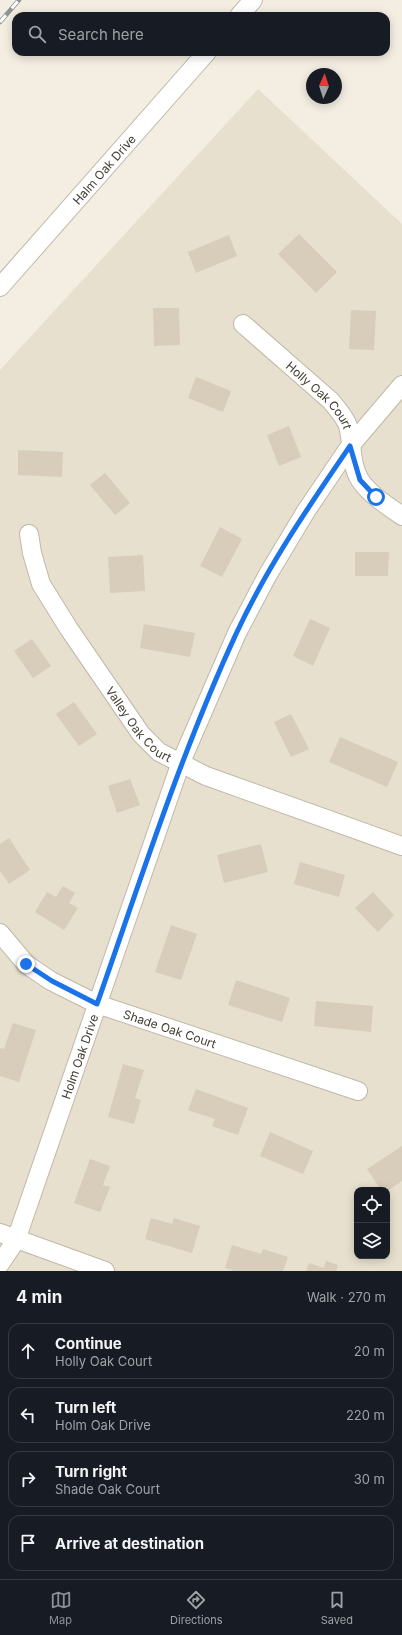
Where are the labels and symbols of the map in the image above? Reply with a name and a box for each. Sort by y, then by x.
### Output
north arrow [306,68,342,104]
street label: Halm Oak Drive [69,131,139,207]
street label: Holly Oak Court [283,358,356,430]
route start [367,488,385,506]
street label: Valley Oak Court [103,683,174,765]
route end [17,955,35,973]
street label: Shade Oak Court [122,1006,218,1051]
street label: Holm Oak Drive [58,1012,101,1101]

